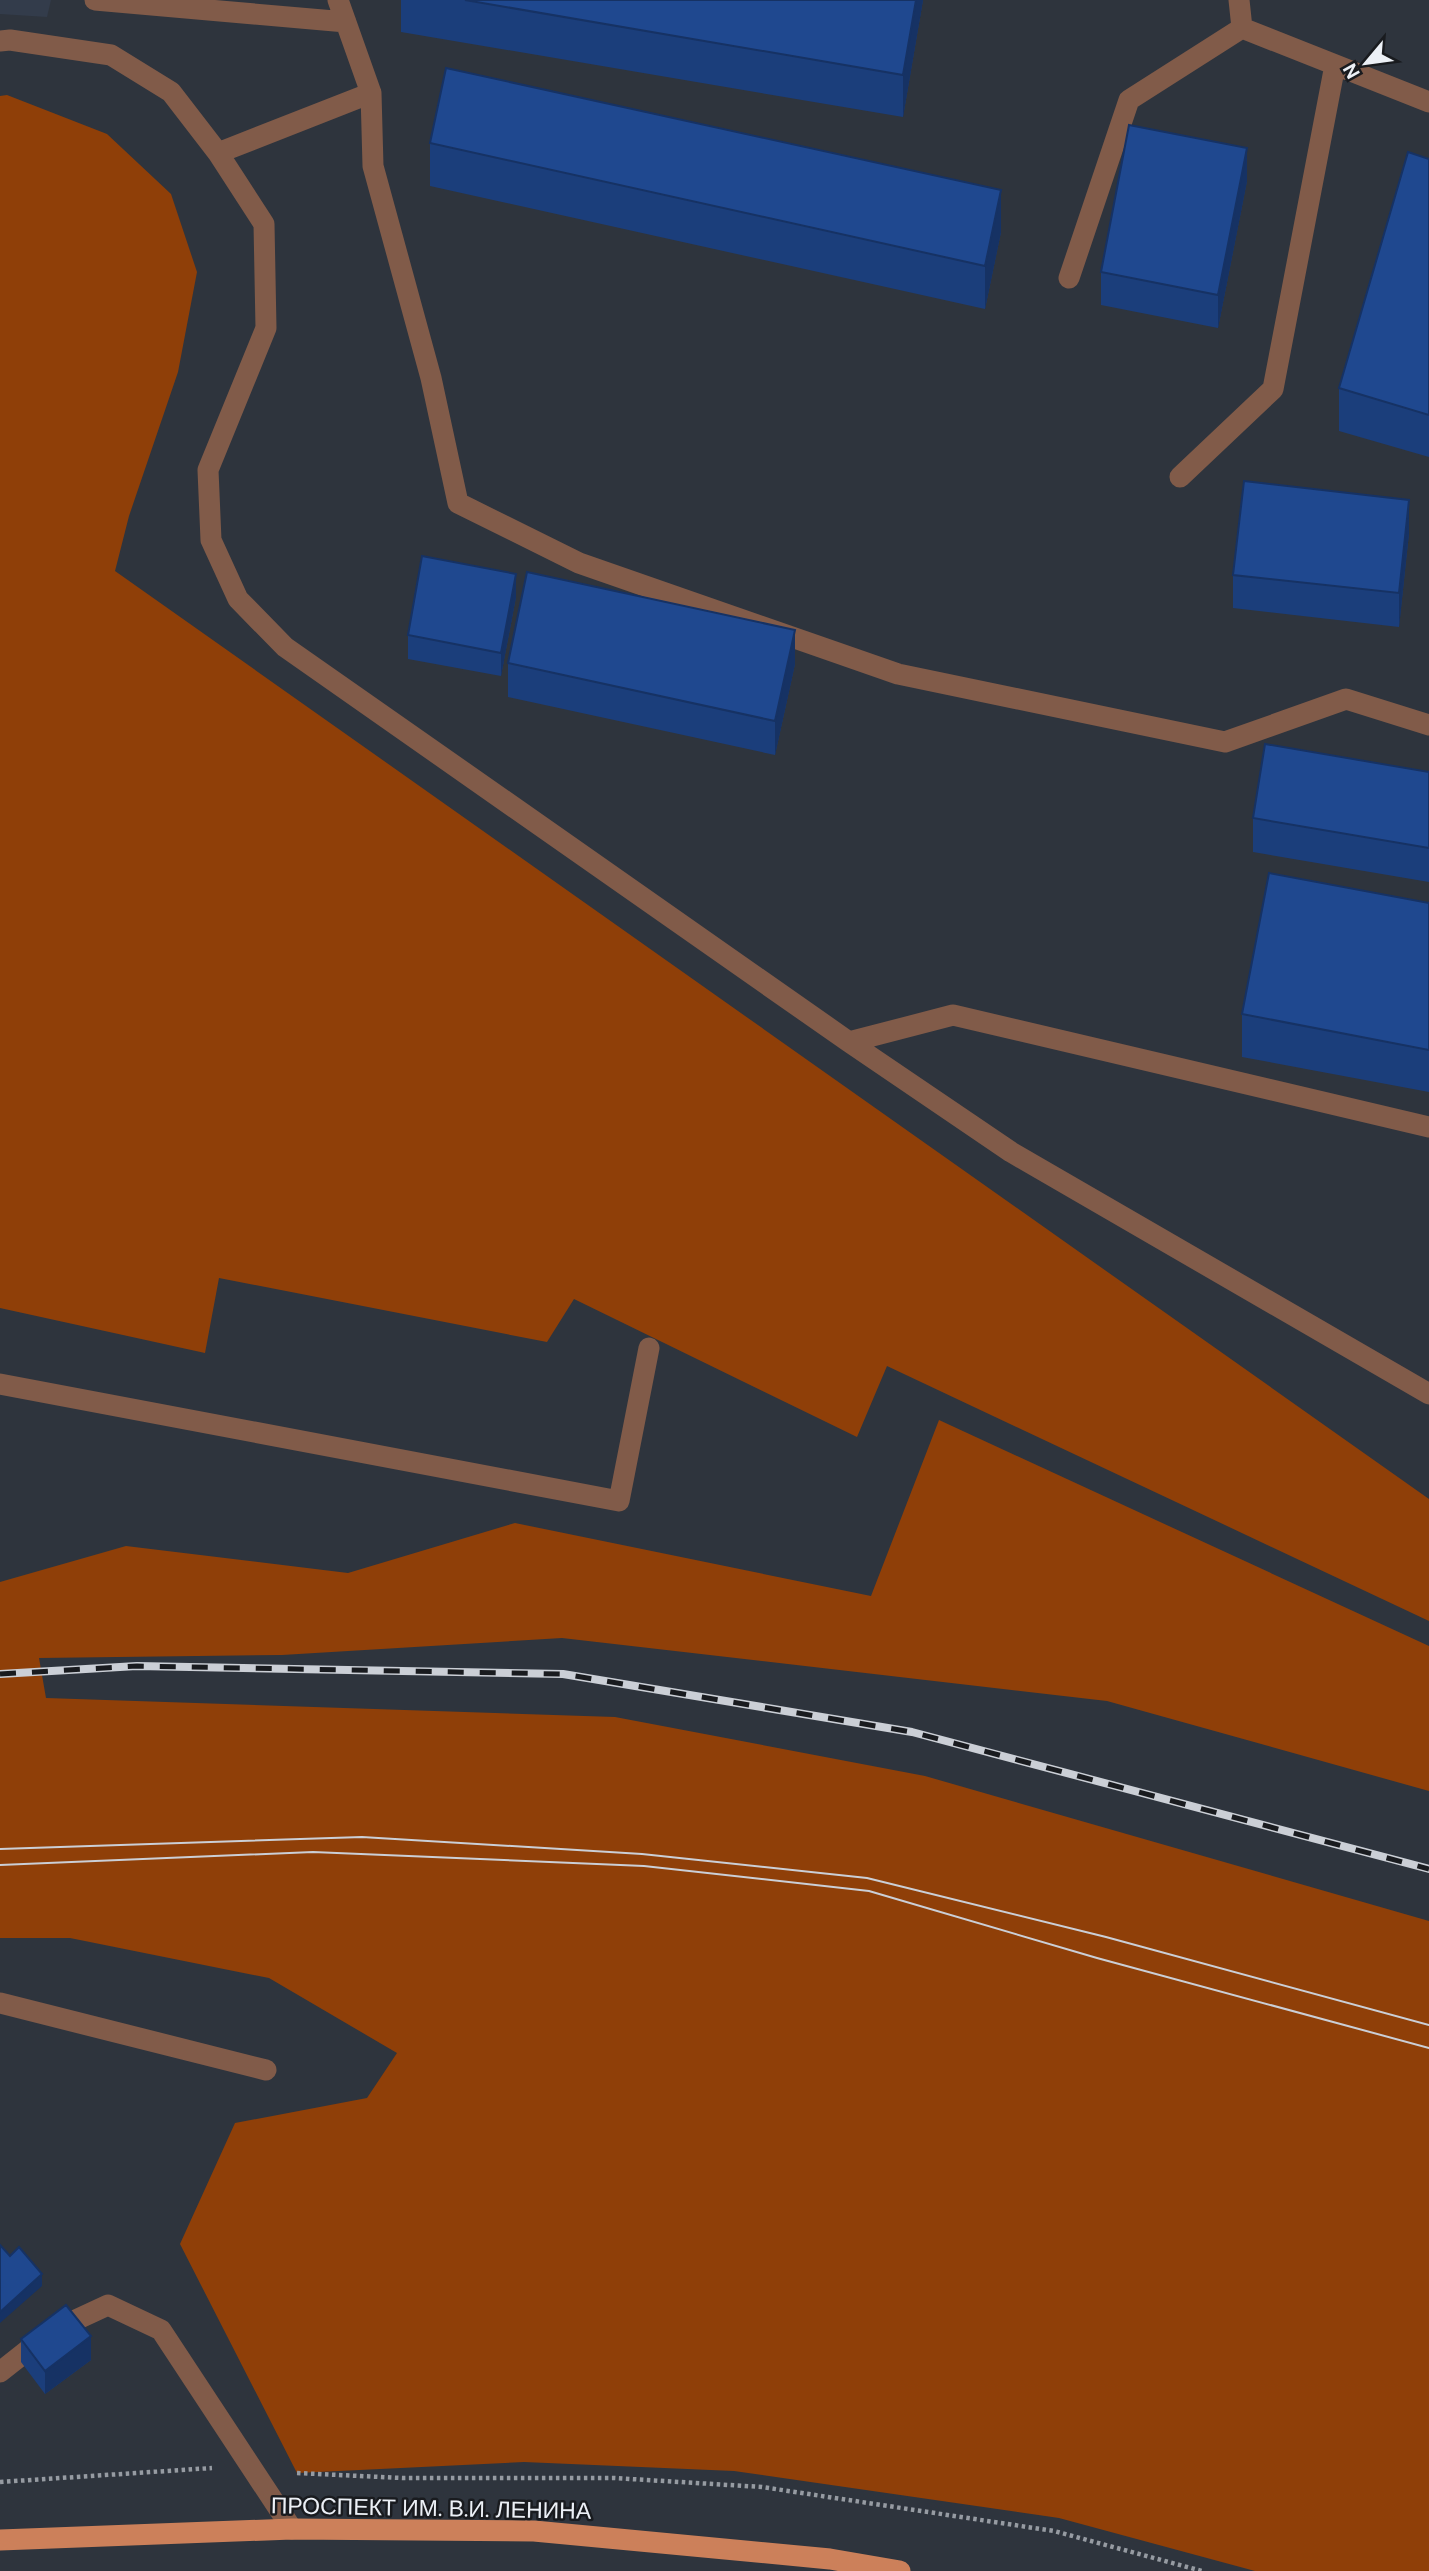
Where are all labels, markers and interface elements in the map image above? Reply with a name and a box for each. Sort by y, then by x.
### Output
north arrow [1331,28,1401,98]
text: N [1337,59,1366,83]
street label: ПРОСПЕКТ ИМ. В.И. ЛЕНИНА [271,2490,592,2526]

